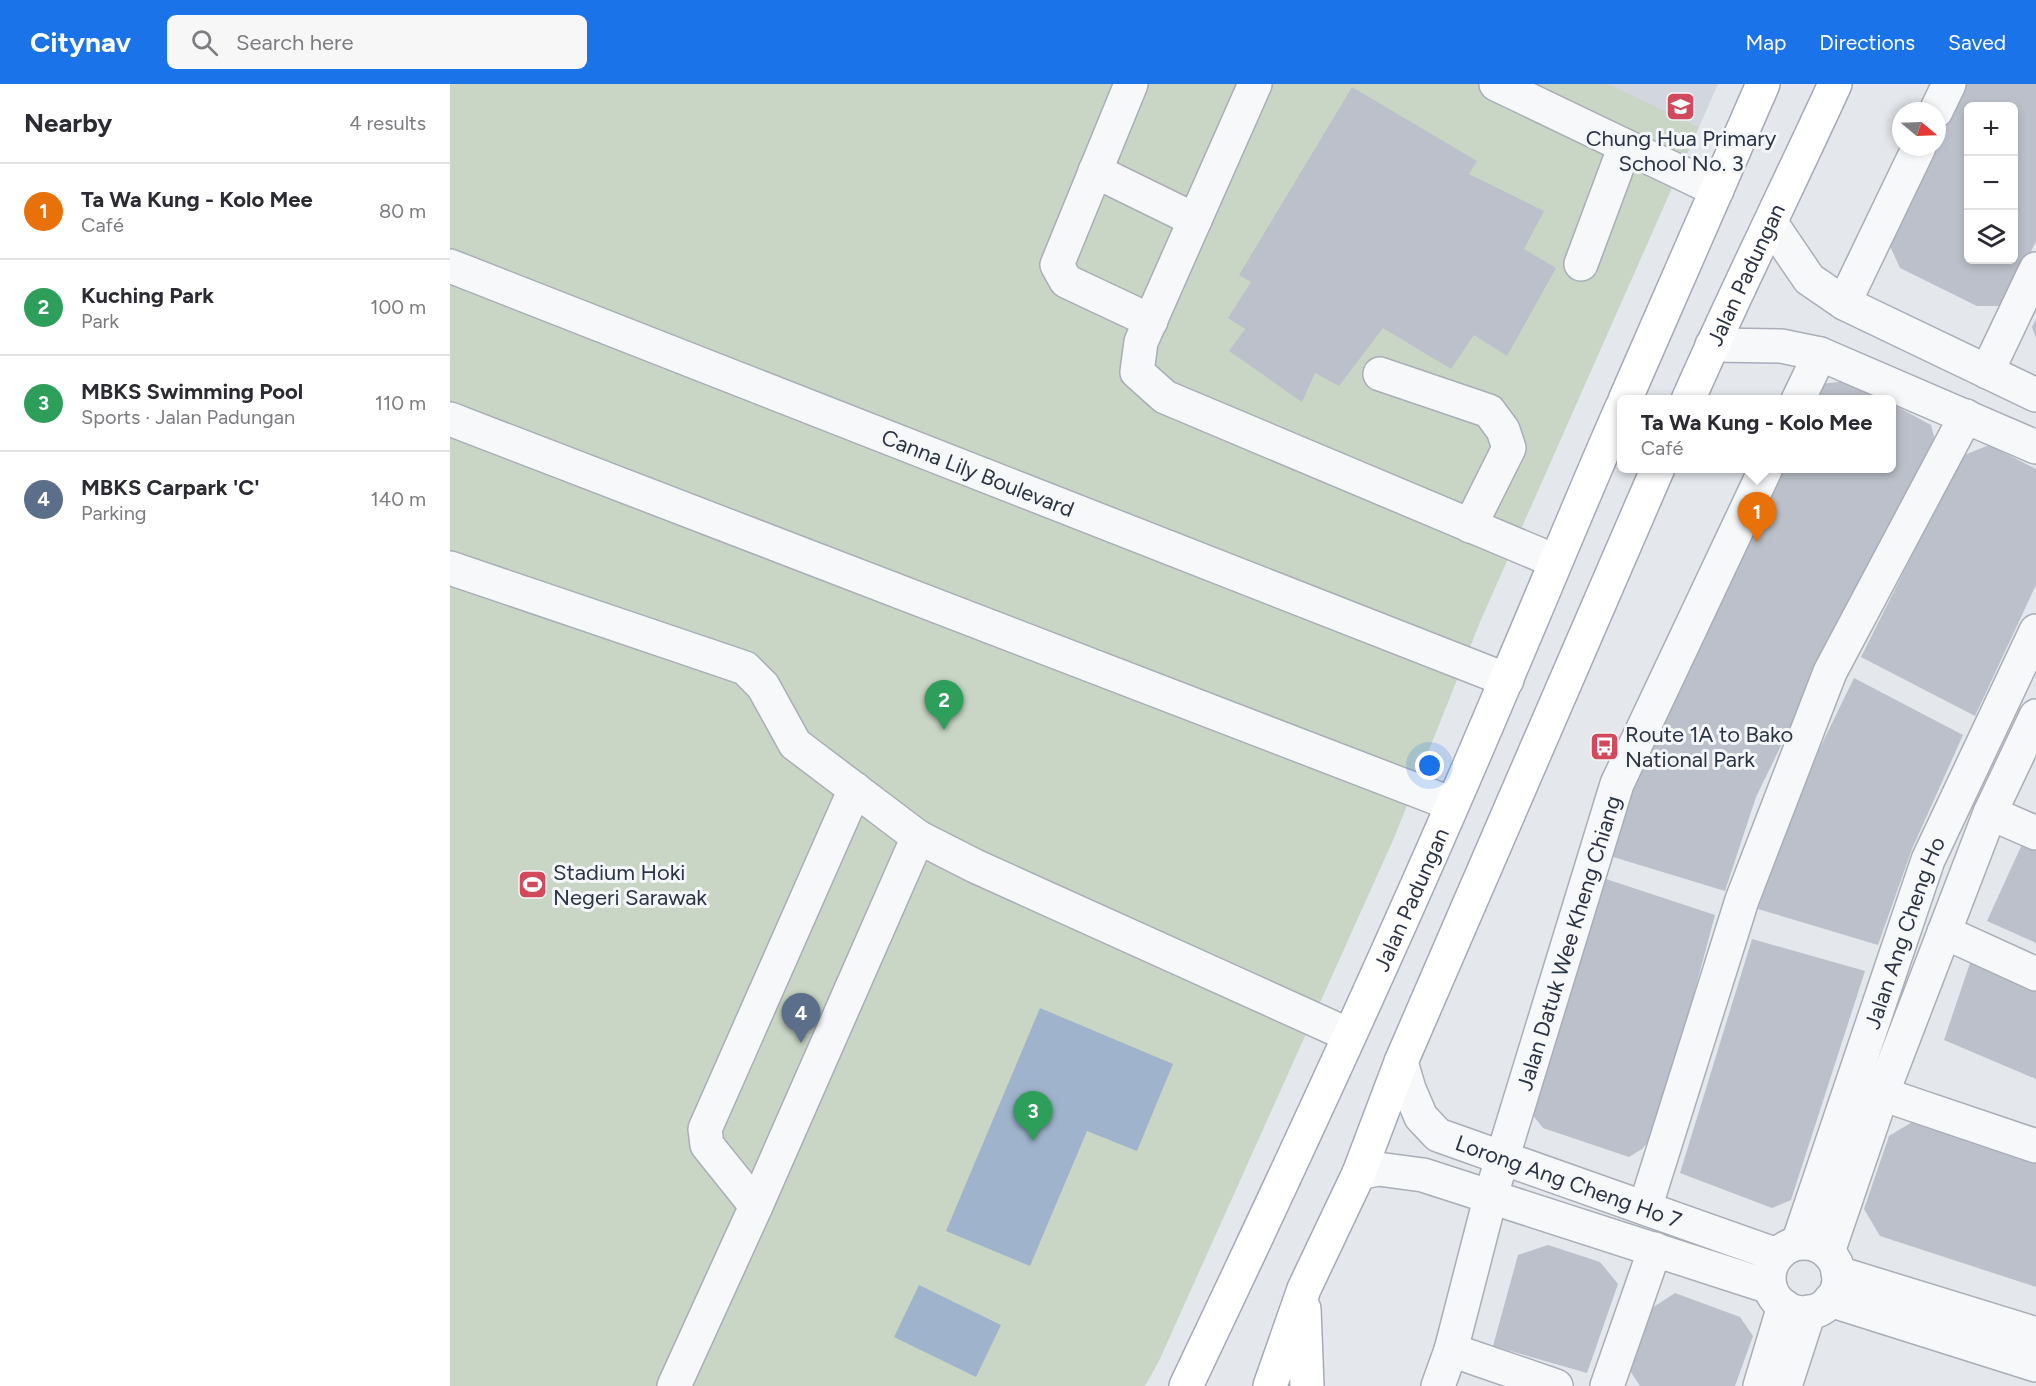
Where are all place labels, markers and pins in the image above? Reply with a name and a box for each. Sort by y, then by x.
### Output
school or university icon: Chung Hua Primary School No. 3 [1665,90,1697,122]
place label: Chung Hua Primary School No. 3 [1586,125,1777,177]
pin: 1 [1738,492,1776,542]
pin: 2 [924,680,964,730]
place label: Route 1A to Bako National Park [1625,721,1793,773]
bus stop icon: Route 1A to Bako National Park [1588,731,1620,763]
place label: Stadium Hoki Negeri Sarawak [553,859,707,911]
sports icon: Stadium Hoki Negeri Sarawak [516,869,548,901]
pin: 4 [782,994,820,1043]
pin: 3 [1014,1092,1052,1141]

